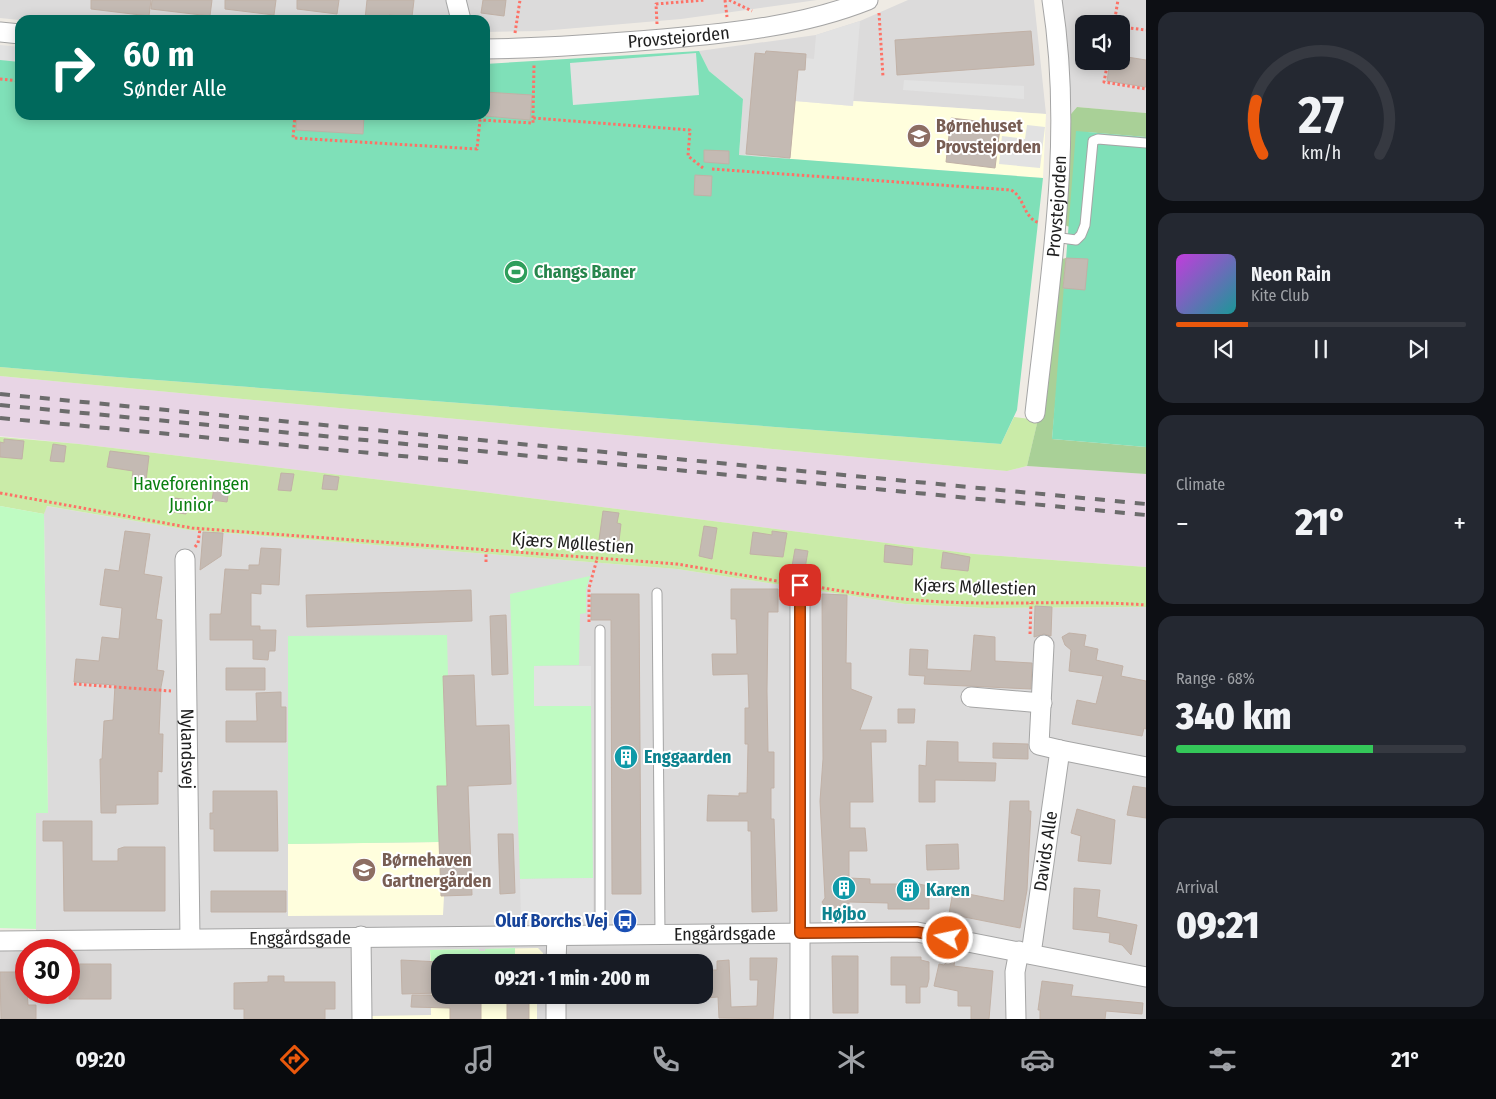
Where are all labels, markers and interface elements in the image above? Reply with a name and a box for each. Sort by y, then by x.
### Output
map controls [1075,15,1130,70]
button: sound [1075,15,1130,70]
street label: Provstejorden [627,21,731,53]
text: 60 m [123,33,194,75]
icon: right [40,35,105,100]
text: Sønder Alle [123,75,227,102]
text: 27 [1297,84,1344,147]
place label: Børnehuset Provstejorden [936,115,1041,158]
school or university icon: Børnehuset Provstejorden [906,123,932,149]
text: km/h [1301,142,1341,164]
street label: Provstejorden [1042,155,1071,258]
sports icon: Changs Baner [503,259,529,285]
place label: Changs Baner [534,261,636,283]
text: Neon Rain [1251,263,1331,286]
text: Kite Club [1251,286,1309,305]
icon: previous [1210,335,1238,363]
icon: pause [1307,335,1335,363]
icon: next [1404,335,1432,363]
park label: Haveforeningen Junior [133,473,249,516]
text: Climate [1176,475,1225,494]
text: 21° [1295,499,1347,545]
text: − [1176,507,1189,540]
text: + [1453,507,1466,540]
street label: Kjærs Møllestien [511,528,635,558]
pin [779,564,821,606]
icon: arrive [786,571,814,599]
street label: Kjærs Møllestien [913,574,1037,600]
text: Range · 68% [1176,669,1255,688]
text: 340 km [1176,693,1292,739]
street label: Nylandsvej [176,709,199,789]
building icon: Enggaarden [613,744,639,770]
place label: Enggaarden [644,746,732,768]
street label: Davids Alle [1029,809,1062,893]
place label: Børnehaven Gartnergården [382,849,491,892]
school or university icon: Børnehaven Gartnergården [351,857,377,883]
building icon: Højbo [831,875,857,901]
building icon: Karen [895,877,921,903]
text: Arrival [1176,878,1218,897]
place label: Karen [926,879,970,901]
text: 09:21 [1176,902,1259,948]
place label: Højbo [822,903,867,925]
bus stop icon: Oluf Borchs Vej [612,908,638,934]
place label: Oluf Borchs Vej [495,910,608,932]
position arrow [921,911,973,963]
street label: Enggårdsgade [674,922,776,945]
street label: Enggårdsgade [249,927,351,950]
speed limit sign: 30 [15,939,80,1004]
text: 09:21 · 1 min · 200 m [494,967,650,990]
icon: directions [277,1042,312,1077]
icon: music [462,1042,497,1077]
icon: phone [648,1042,683,1077]
icon: climate [834,1042,869,1077]
icon: car [1020,1042,1055,1077]
icon: filters [1205,1042,1240,1077]
text: 09:20 [75,1046,126,1073]
text: 21° [1391,1046,1421,1073]

